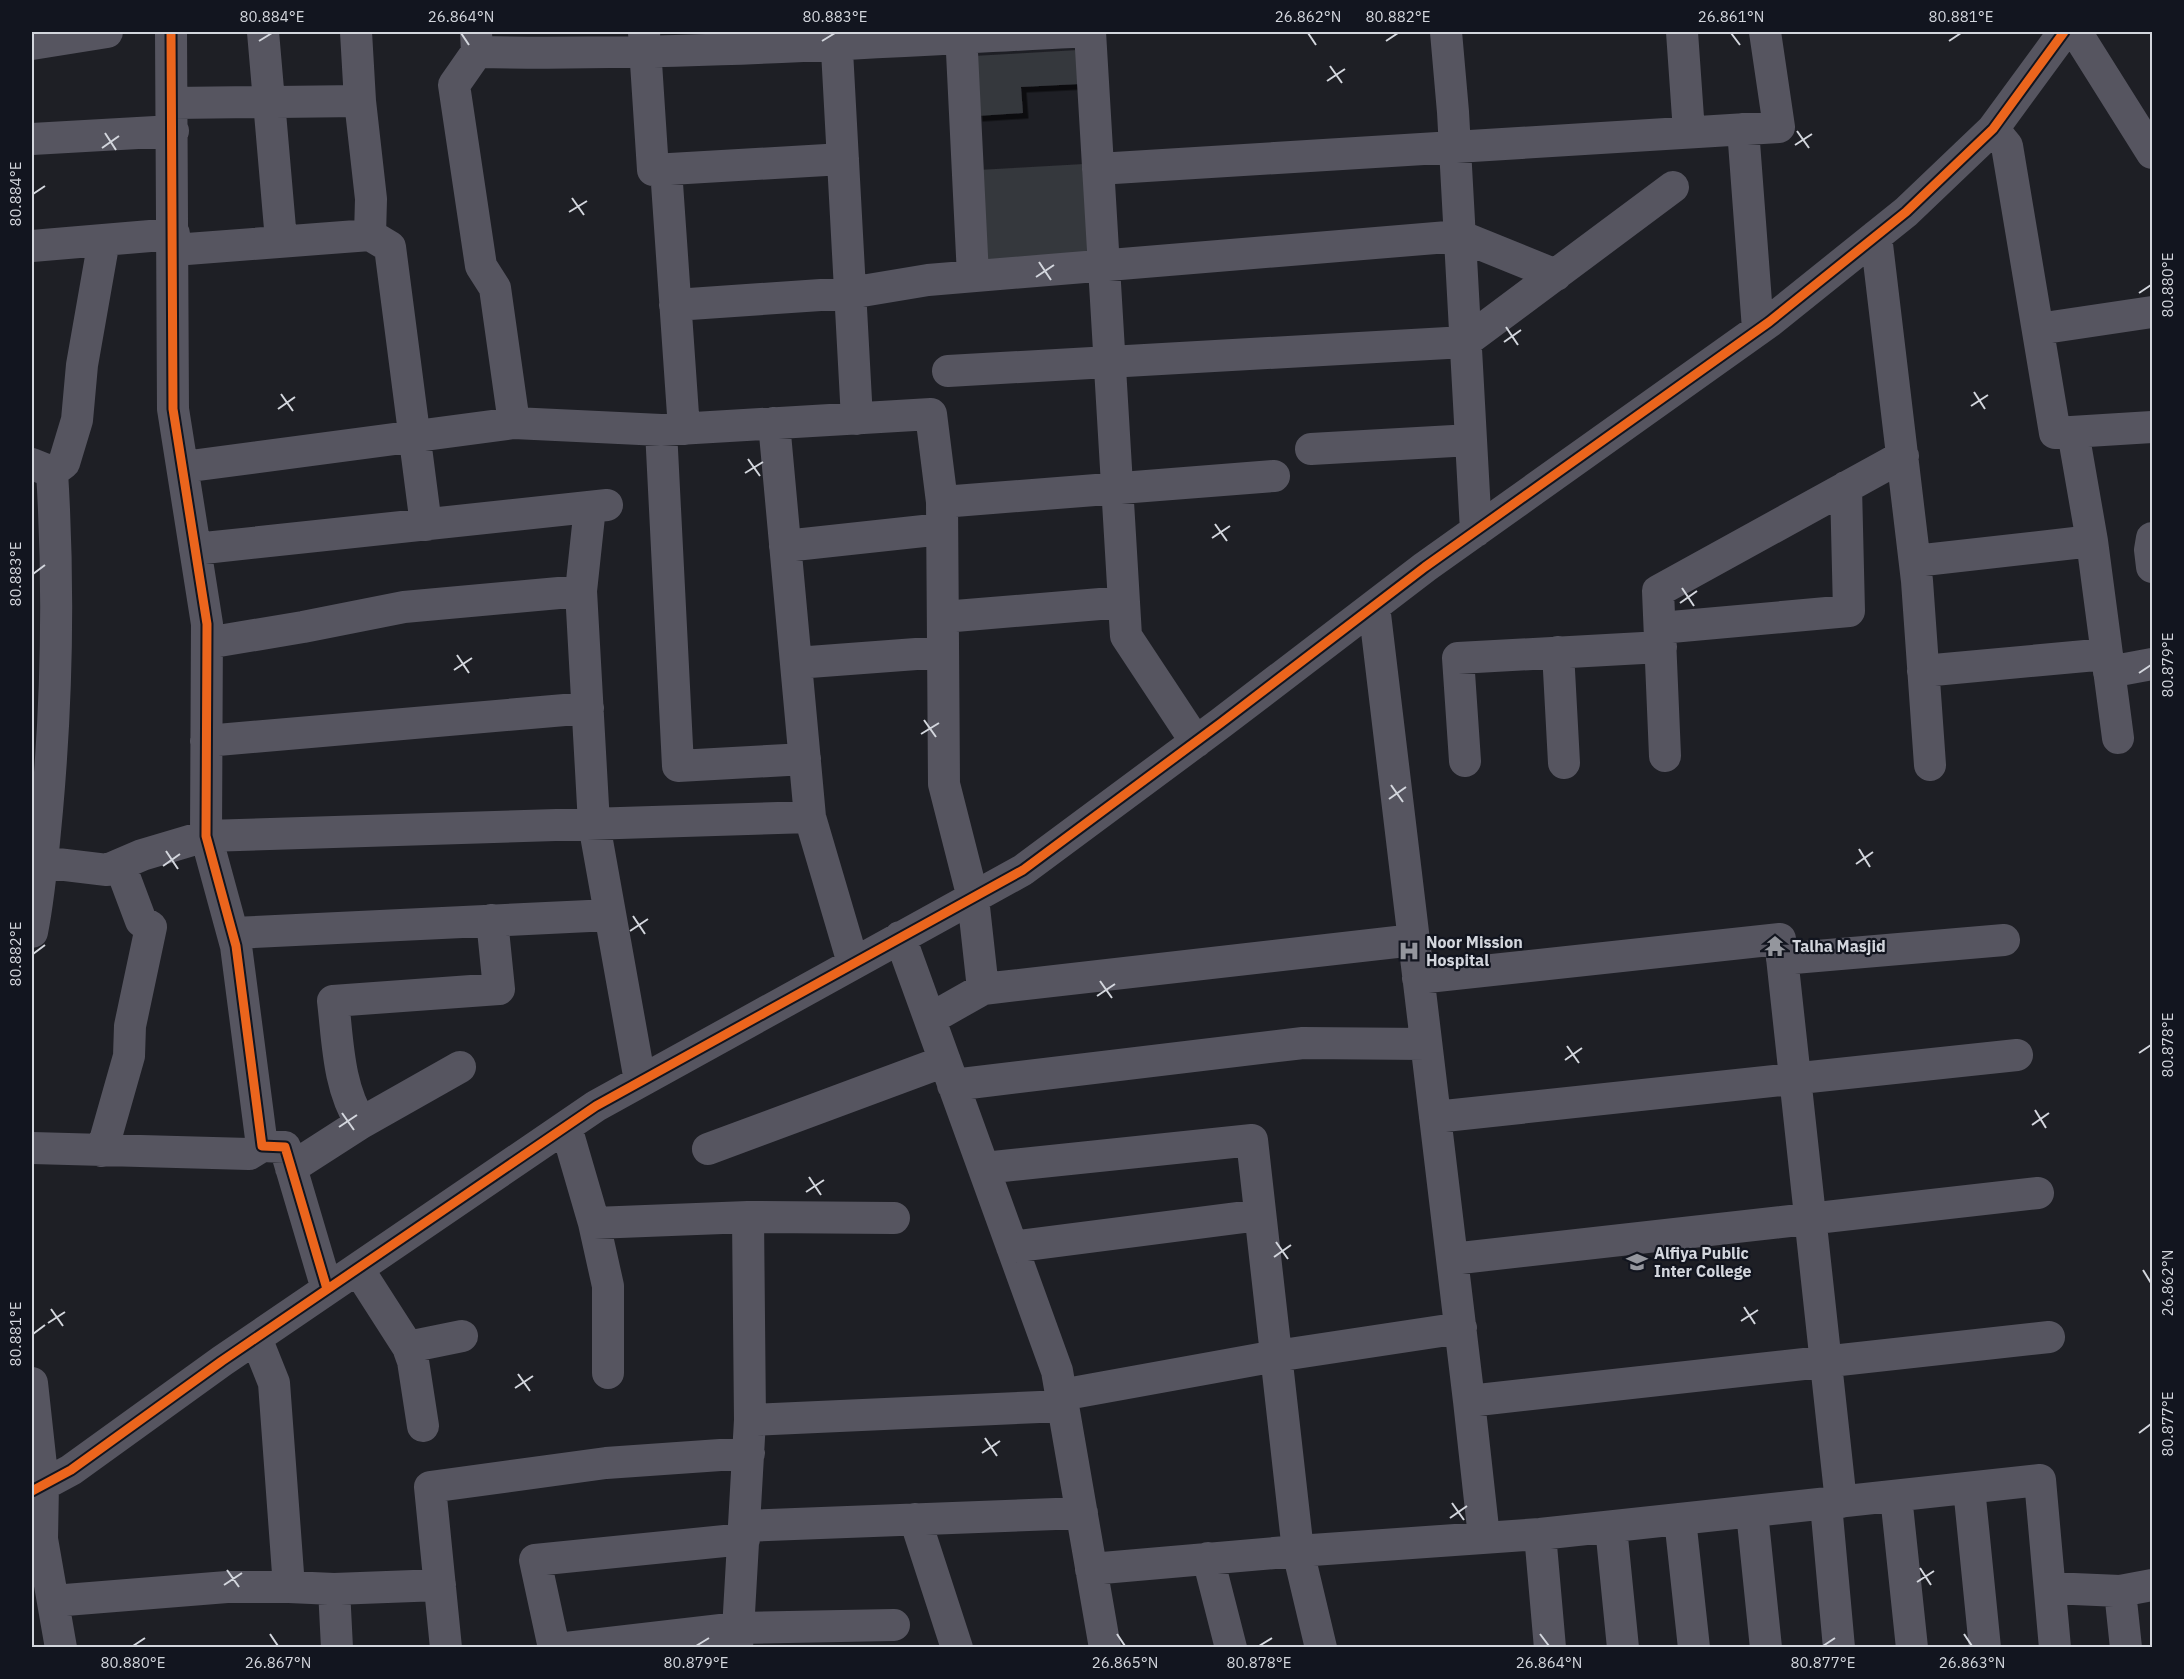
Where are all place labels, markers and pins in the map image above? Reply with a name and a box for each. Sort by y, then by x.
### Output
place label: Noor Mission Hospital [1426,932,1523,970]
temple icon: Talha Masjid [1763,934,1787,958]
place label: Talha Masjid [1792,936,1886,956]
hospital icon: Noor Mission Hospital [1397,939,1421,963]
place label: Alfiya Public Inter College [1654,1243,1751,1281]
school or university icon: Alfiya Public Inter College [1625,1250,1649,1274]

